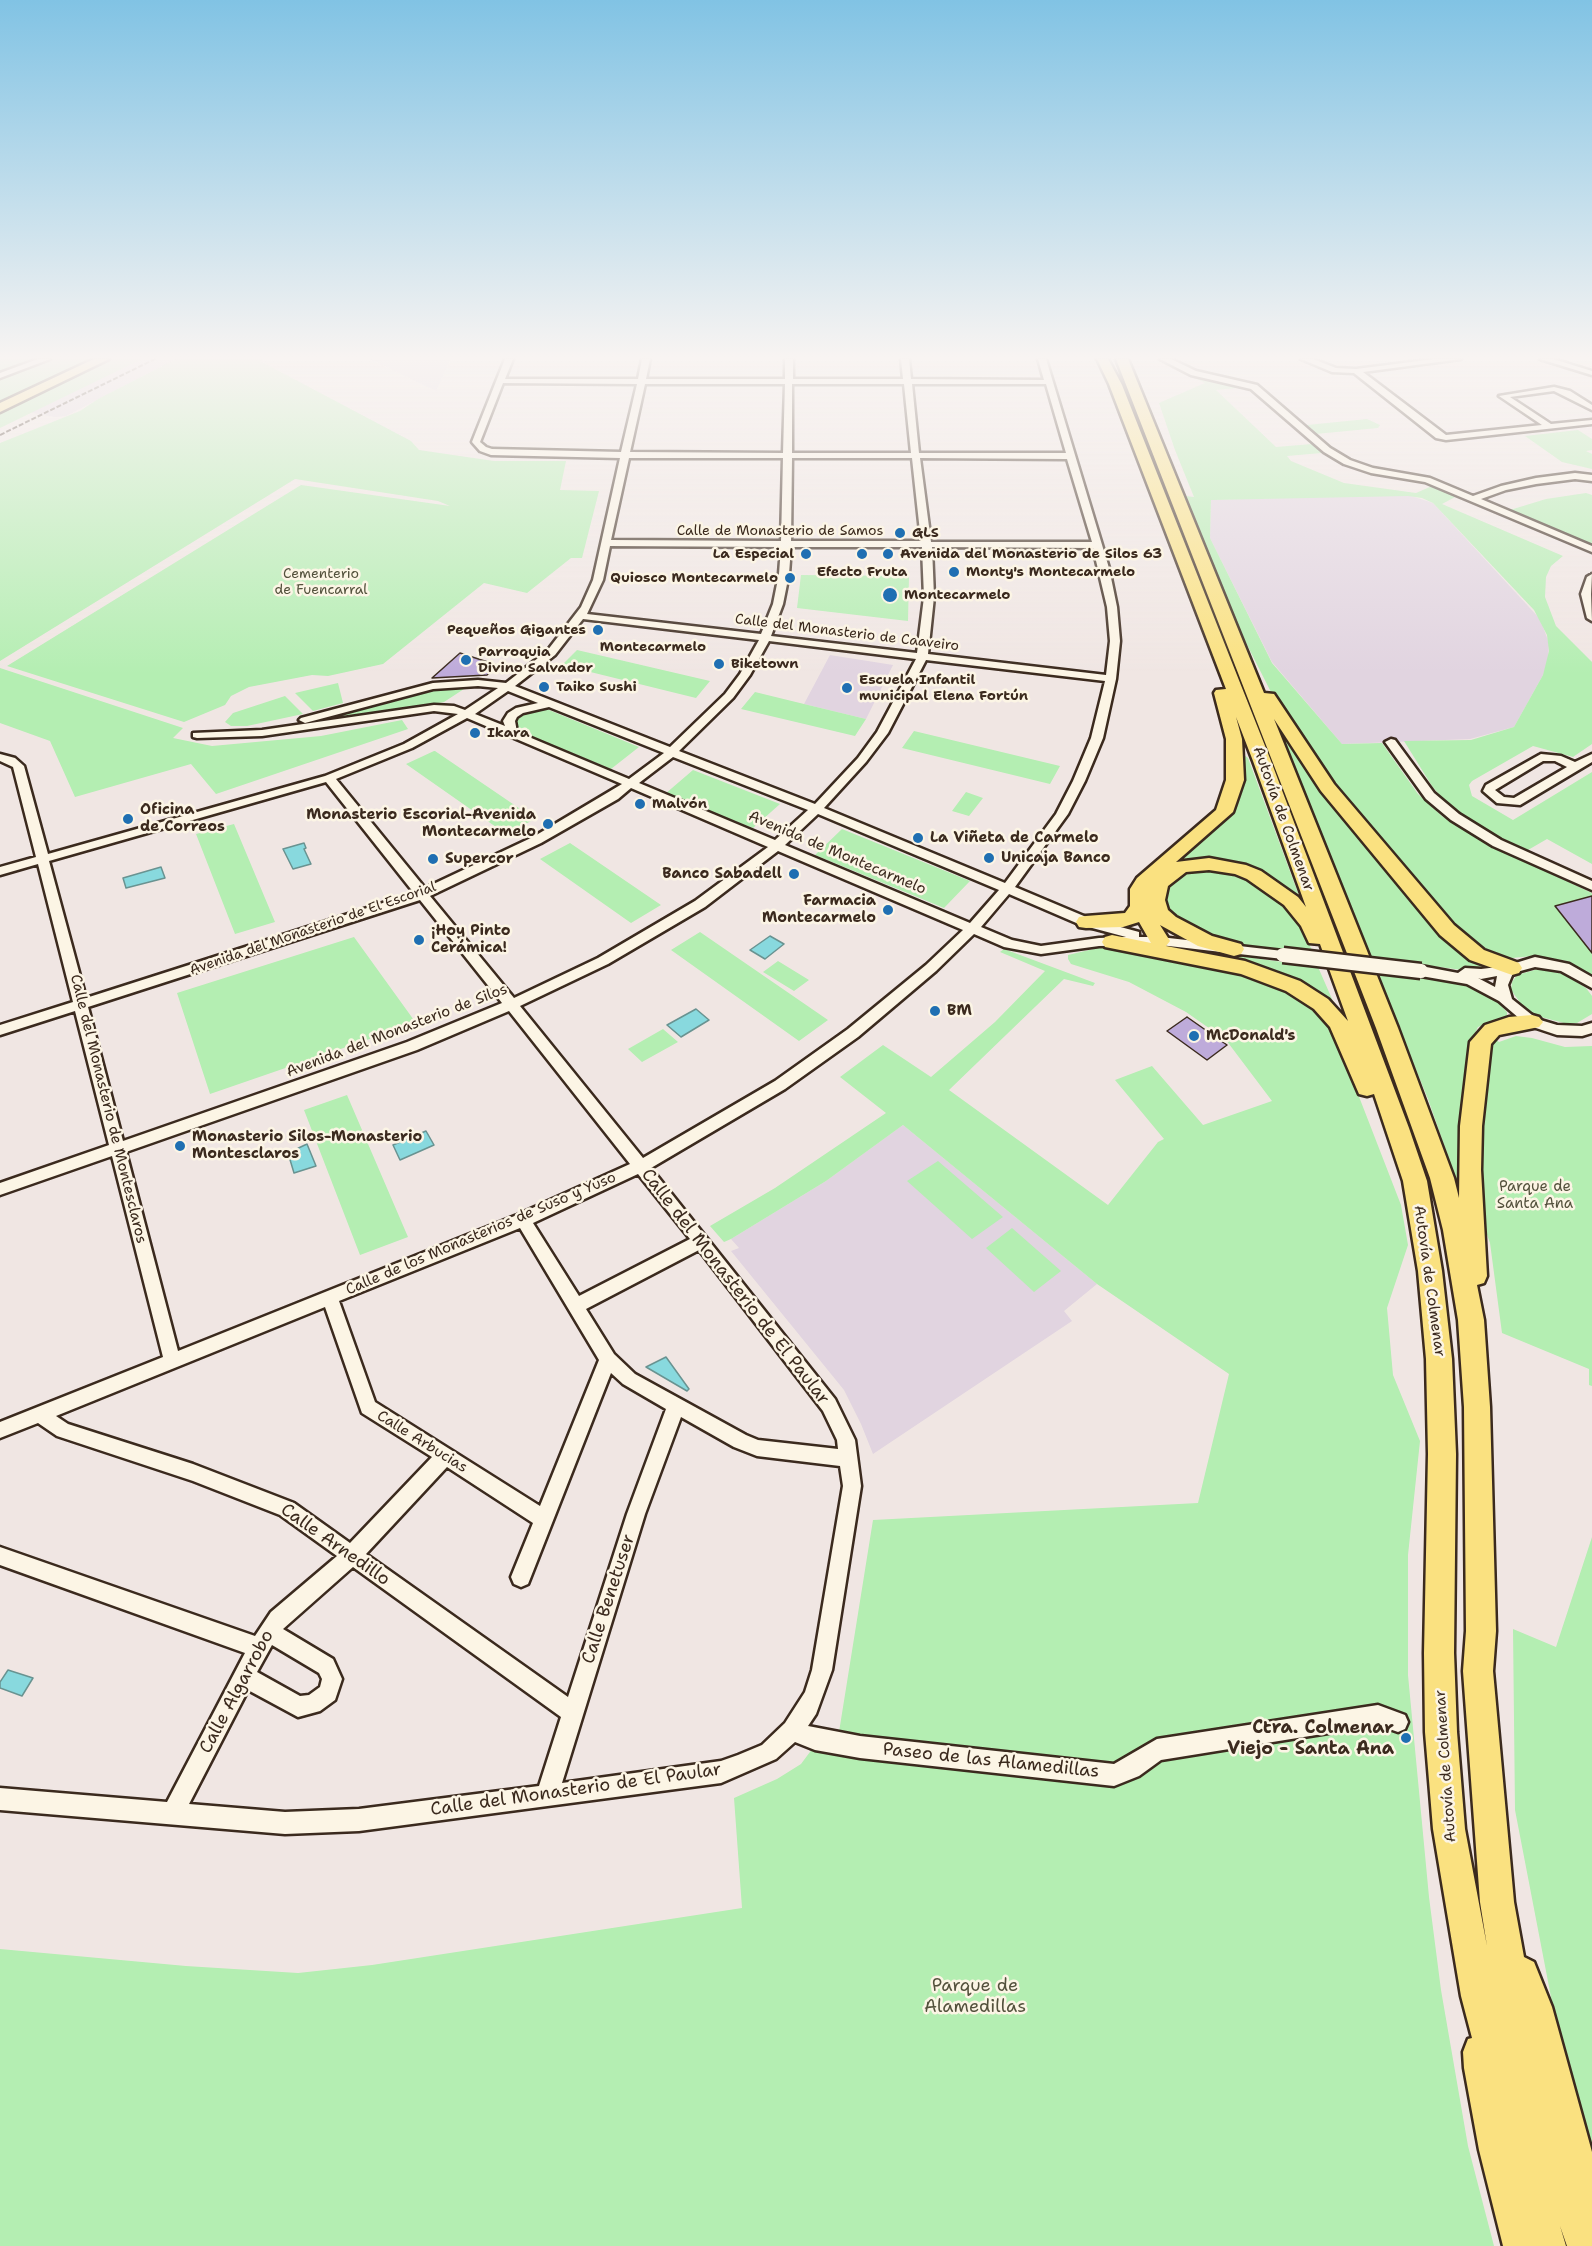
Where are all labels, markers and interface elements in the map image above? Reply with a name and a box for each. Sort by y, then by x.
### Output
street label: Calle de Monasterio de Samos [677,523,883,539]
place label: GLS [912,525,939,541]
marker: GLS [893,526,907,540]
place label: La Especial [713,546,794,562]
place label: Avenida del Monasterio de Silos 63 [900,546,1162,562]
marker: La Especial [799,547,813,561]
marker: Efecto Fruta [855,547,869,561]
marker: Avenida del Monasterio de Silos 63 [881,547,895,561]
place label: Efecto Fruta [817,564,907,580]
place label: Monty's Montecarmelo [966,564,1135,580]
marker: Monty's Montecarmelo [947,565,961,579]
park label: Cementerio de Fuencarral [274,566,368,598]
place label: Quiosco Montecarmelo [610,570,778,586]
marker: Quiosco Montecarmelo [783,571,797,585]
marker: Montecarmelo [881,586,899,604]
place label: Montecarmelo [904,587,1010,603]
street label: Calle del Monasterio de Caaveiro [734,611,960,655]
place label: Pequeños Gigantes [447,622,586,638]
marker: Pequeños Gigantes [591,623,605,637]
district label: Montecarmelo [600,639,706,655]
place label: Parroquia Divino Salvador [478,644,593,676]
marker: Parroquia Divino Salvador [459,653,473,667]
place label: Biketown [731,656,799,672]
marker: Biketown [712,657,726,671]
place label: Escuela Infantil municipal Elena Fortún [859,672,1028,704]
place label: Taiko Sushi [556,679,637,695]
marker: Taiko Sushi [537,680,551,694]
marker: Escuela Infantil municipal Elena Fortún [840,681,854,695]
place label: Ikara [487,725,529,741]
marker: Ikara [468,726,482,740]
street label: Autovía de Colmenar [1248,744,1318,894]
place label: Malvón [652,796,707,812]
marker: Malvón [633,797,647,811]
place label: Oficina de Correos [140,801,225,836]
place label: Monasterio Escorial-Avenida Montecarmelo [306,806,536,841]
street label: Avenida de Montecarmelo [745,807,929,899]
marker: Oficina de Correos [121,812,135,826]
marker: Monasterio Escorial-Avenida Montecarmelo [541,817,555,831]
place label: La Viñeta de Carmelo [930,829,1099,847]
marker: La Viñeta de Carmelo [911,831,925,845]
place label: Unicaja Banco [1001,849,1110,867]
place label: Supercor [445,850,514,868]
marker: Unicaja Banco [982,851,996,865]
marker: Supercor [426,852,440,866]
place label: Banco Sabadell [662,865,782,883]
marker: Banco Sabadell [787,867,801,881]
street label: Avenida del Monasterio de El Escorial [188,879,438,979]
place label: Farmacia Montecarmelo [762,892,876,927]
marker: Farmacia Montecarmelo [881,903,895,917]
place label: ¡Hoy Pinto Cerámica! [431,922,511,957]
marker: ¡Hoy Pinto Cerámica! [412,933,426,947]
street label: Calle del Monasterio de Montesclaros [66,973,150,1245]
street label: Avenida del Monasterio de Silos [284,980,510,1082]
place label: BM [947,1002,972,1020]
marker: BM [928,1004,942,1018]
place label: McDonald's [1206,1027,1296,1045]
marker: McDonald's [1187,1029,1201,1043]
place label: Monasterio Silos-Monasterio Montesclaros [192,1128,422,1163]
marker: Monasterio Silos-Monasterio Montesclaros [173,1139,187,1153]
street label: Calle del Monasterio de El Paular [636,1165,834,1409]
street label: Calle de los Monasterios de Suso y Yuso [343,1169,619,1299]
park label: Parque de Santa Ana [1497,1178,1573,1213]
street label: Autovía de Colmenar [1409,1204,1449,1358]
street label: Calle Arbucias [373,1407,471,1477]
street label: Calle Arnedillo [276,1499,394,1591]
street label: Calle Benetuser [578,1531,640,1667]
street label: Calle Algarrobo [195,1627,279,1757]
street label: Autovía de Colmenar [1432,1689,1460,1843]
place label: Ctra. Colmenar Viejo - Santa Ana [1227,1717,1394,1760]
marker: Ctra. Colmenar Viejo - Santa Ana [1399,1731,1413,1745]
street label: Paseo de las Alamedillas [882,1739,1100,1783]
street label: Calle del Monasterio de El Paular [429,1759,723,1821]
park label: Parque de Alamedillas [924,1975,1026,2018]

